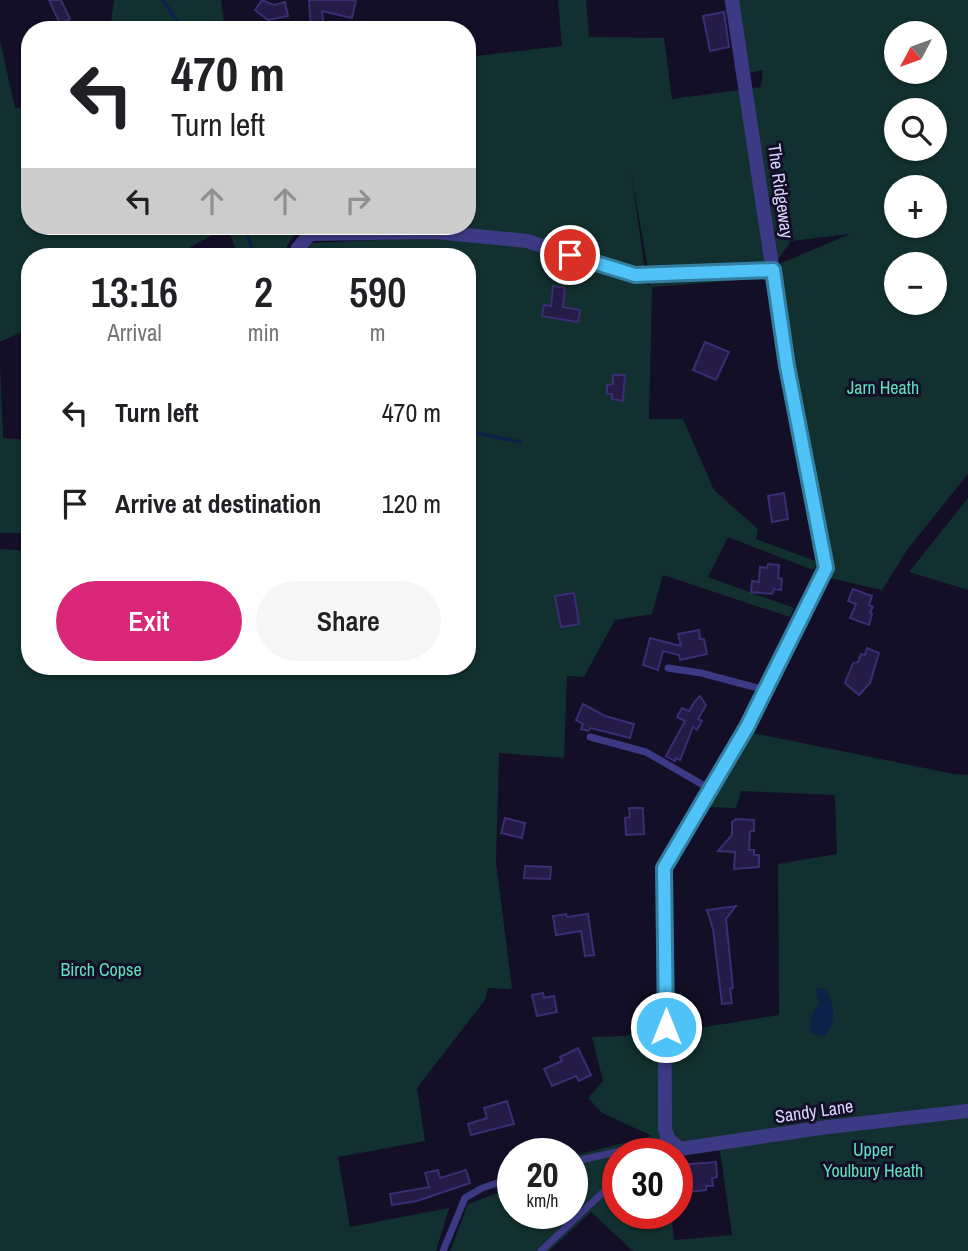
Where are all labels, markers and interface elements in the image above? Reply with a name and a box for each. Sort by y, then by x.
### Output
north arrow [884,21,947,84]
map controls [884,21,947,315]
text: 470 m [171,40,285,106]
icon: left [56,49,147,140]
button: search [884,98,947,161]
text: Turn left [171,103,265,146]
street label: The Ridgeway [762,142,800,240]
button: + [884,175,947,238]
icon: left [120,182,158,220]
icon: ahead [193,182,231,220]
icon: ahead [266,182,304,220]
icon: right [339,182,377,220]
pin [540,225,600,285]
icon: arrive [551,236,589,274]
button: − [884,252,947,315]
text: 13:16 [91,264,178,320]
text: 2 [254,264,273,320]
text: 590 [349,264,406,320]
text: Arrival [107,317,162,348]
text: min [248,317,279,348]
text: m [370,317,385,348]
park label: Jarn Heath [847,375,919,400]
icon: left [56,394,94,432]
text: Turn left [115,395,199,430]
text: 470 m [382,395,441,430]
icon: arrive [56,485,94,523]
text: Arrive at destination [115,486,321,521]
text: 120 m [382,486,441,521]
button: Exit [56,581,242,661]
button: Share [256,581,441,661]
park label: Birch Copse [60,957,142,982]
position arrow [629,990,703,1064]
street label: Sandy Lane [773,1093,855,1129]
park label: Upper Youlbury Heath [823,1137,923,1183]
speed limit sign: 30 [602,1138,693,1229]
text: 20 [527,1151,558,1198]
text: km/h [527,1188,559,1213]

